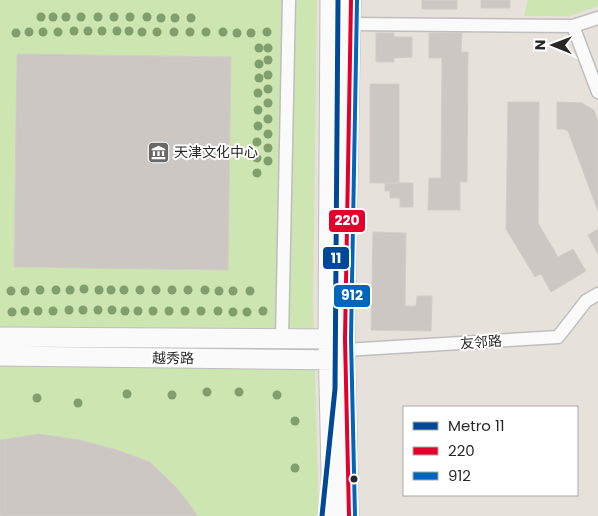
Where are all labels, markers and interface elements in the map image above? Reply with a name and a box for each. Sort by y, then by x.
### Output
north arrow [528,20,578,70]
text: N [530,39,550,50]
museum icon: 天津文化中心 [146,140,170,164]
place label: 天津文化中心 [174,142,258,162]
line badge: 220 [328,209,366,233]
text: 220 [334,210,360,230]
line badge: 11 [322,246,350,270]
text: 11 [331,248,341,268]
line badge: 912 [333,284,371,308]
text: 912 [341,285,363,305]
street label: 友邻路 [459,331,503,353]
street label: 越秀路 [152,348,194,368]
legend [403,406,578,496]
text: Metro 11 [448,415,504,436]
text: 220 [448,440,475,461]
text: 912 [448,465,471,486]
unlabelled marker [349,474,359,484]

